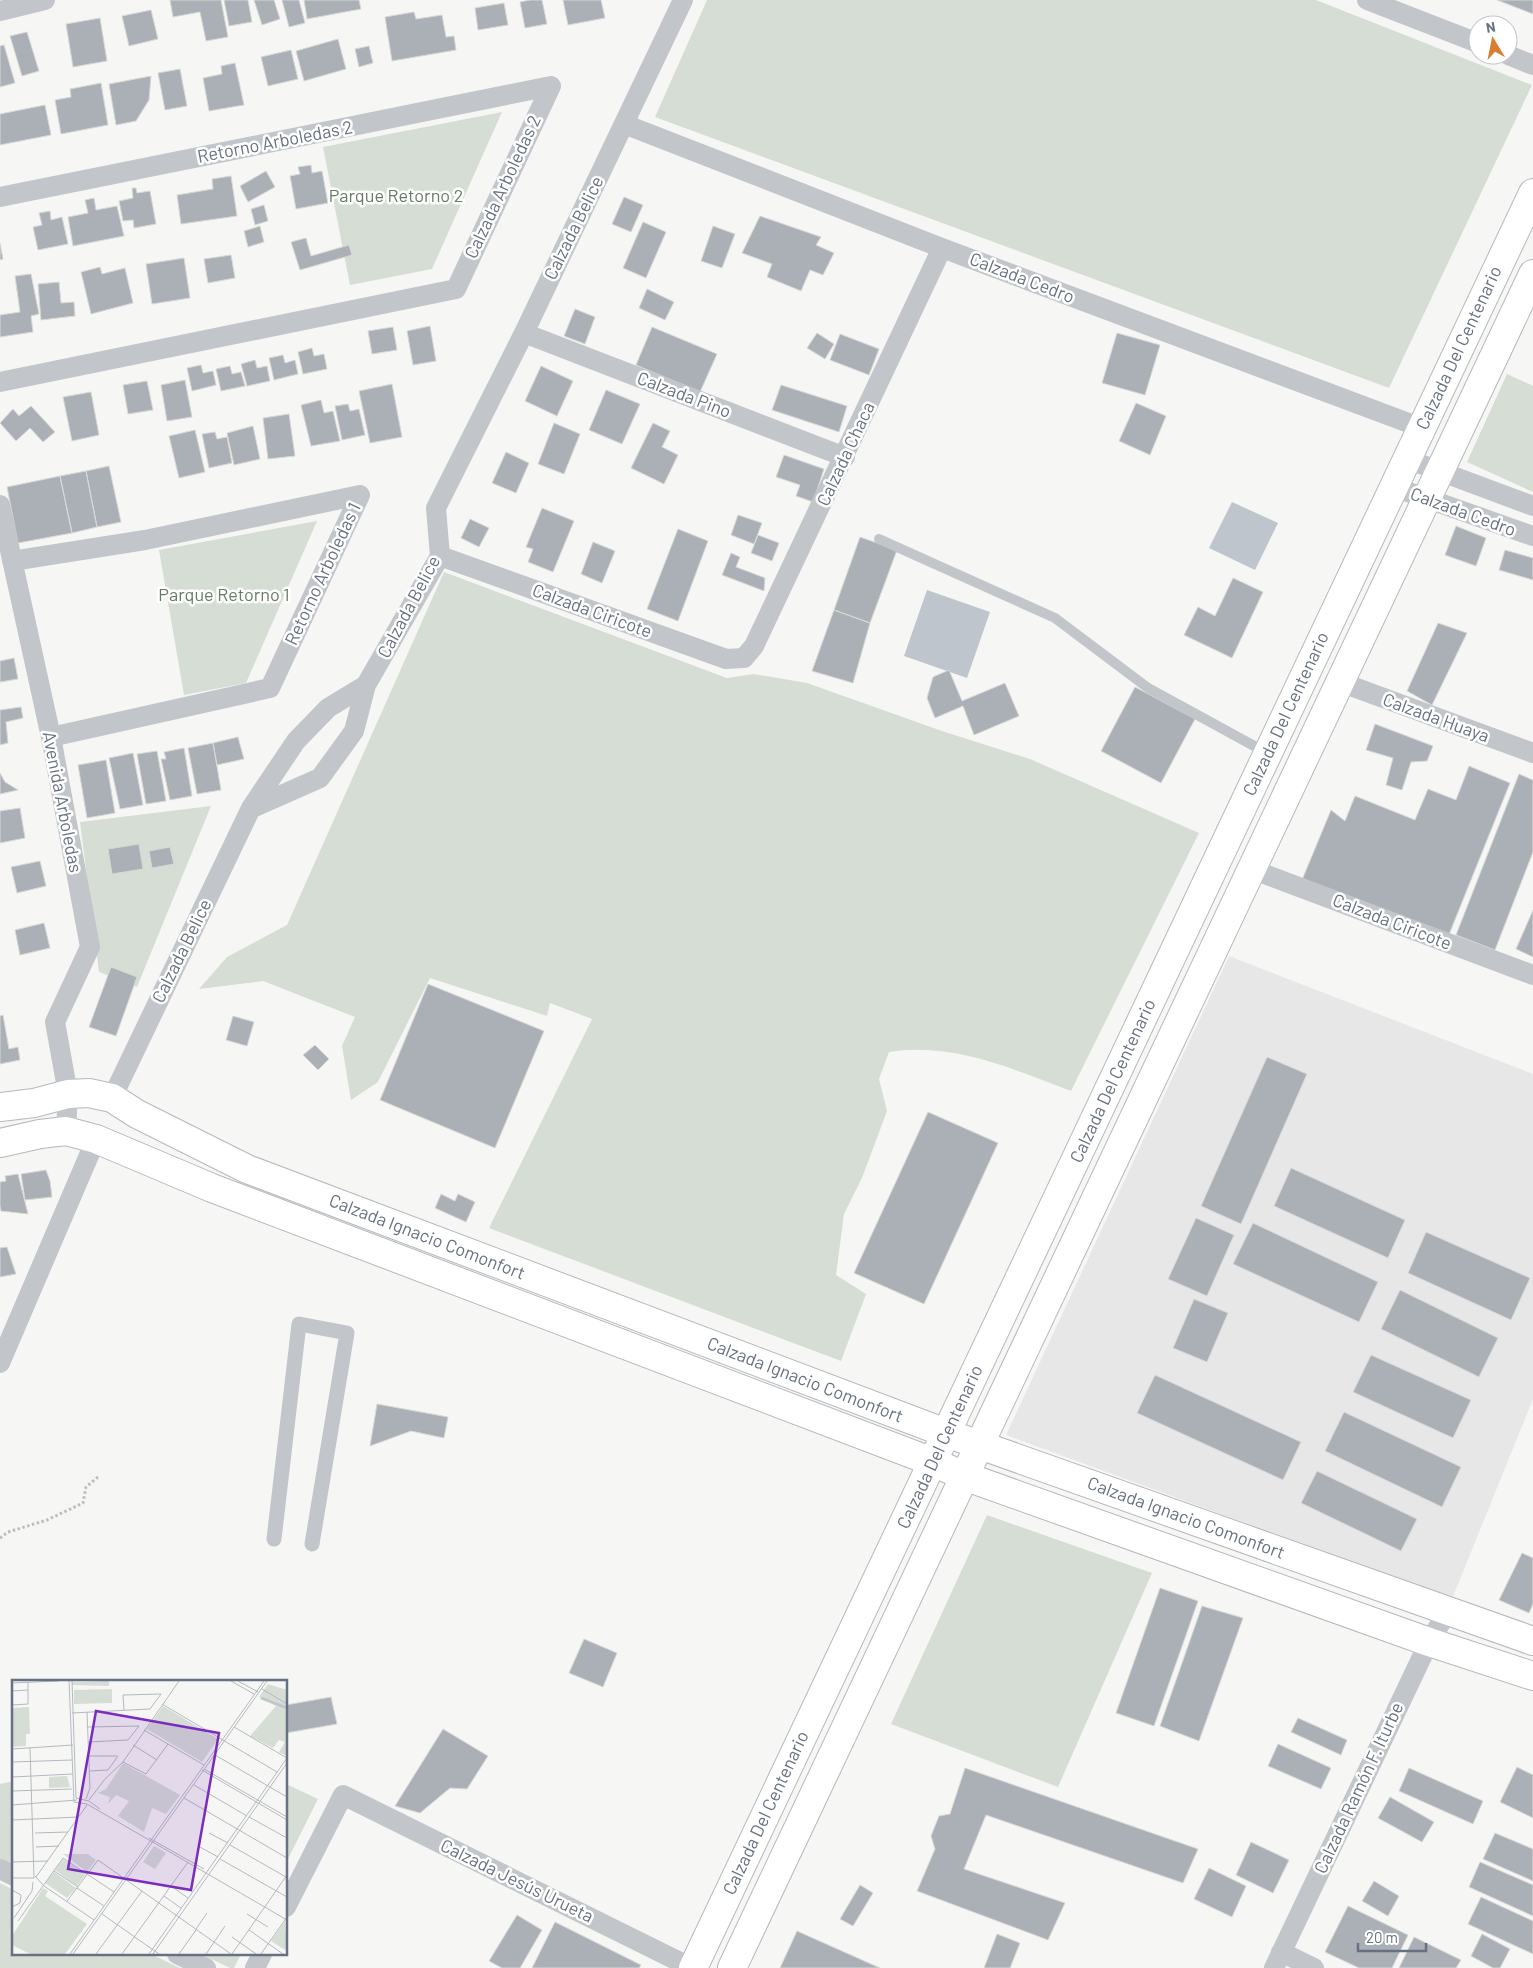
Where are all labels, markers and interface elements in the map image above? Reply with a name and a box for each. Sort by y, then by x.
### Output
north arrow [1468,15,1518,65]
text: N [1485,18,1497,36]
street label: Calzada Arboledas 2 [459,111,545,262]
street label: Retorno Arboledas 2 [195,115,354,167]
street label: Calzada Belice [539,172,608,283]
park label: Parque Retorno 2 [329,184,463,206]
street label: Calzada Cedro [967,247,1078,307]
street label: Calzada Del Centenario [1410,262,1506,433]
street label: Calzada Pino [634,366,734,422]
street label: Calzada Chaca [811,398,879,509]
street label: Calzada Cedro [1408,482,1519,540]
street label: Retorno Arboledas 1 [280,499,365,648]
street label: Calzada Belice [372,552,444,661]
street label: Calzada Ciricote [530,578,655,642]
park label: Parque Retorno 1 [158,583,290,605]
street label: Calzada Del Centenario [1237,628,1333,799]
street label: Calzada Huaya [1380,688,1493,747]
street label: Avenida Arboledas [38,729,87,874]
street label: Calzada Ciricote [1330,888,1455,954]
street label: Calzada Belice [147,895,216,1006]
street label: Calzada Del Centenario [1064,995,1160,1166]
street label: Calzada Ignacio Comonfort [326,1188,529,1284]
street label: Calzada Ignacio Comonfort [704,1331,907,1427]
street label: Calzada Del Centenario [891,1361,987,1532]
street label: Calzada Ignacio Comonfort [1085,1471,1288,1563]
inset map [12,1680,288,1956]
street label: Calzada Ramón F. Iturbe [1309,1699,1407,1877]
street label: Calzada Del Centenario [717,1727,813,1898]
street label: Calzada Jesús Urueta [437,1834,598,1927]
scale bar [1358,1920,1426,1952]
text: 20 m [1366,1928,1398,1946]

